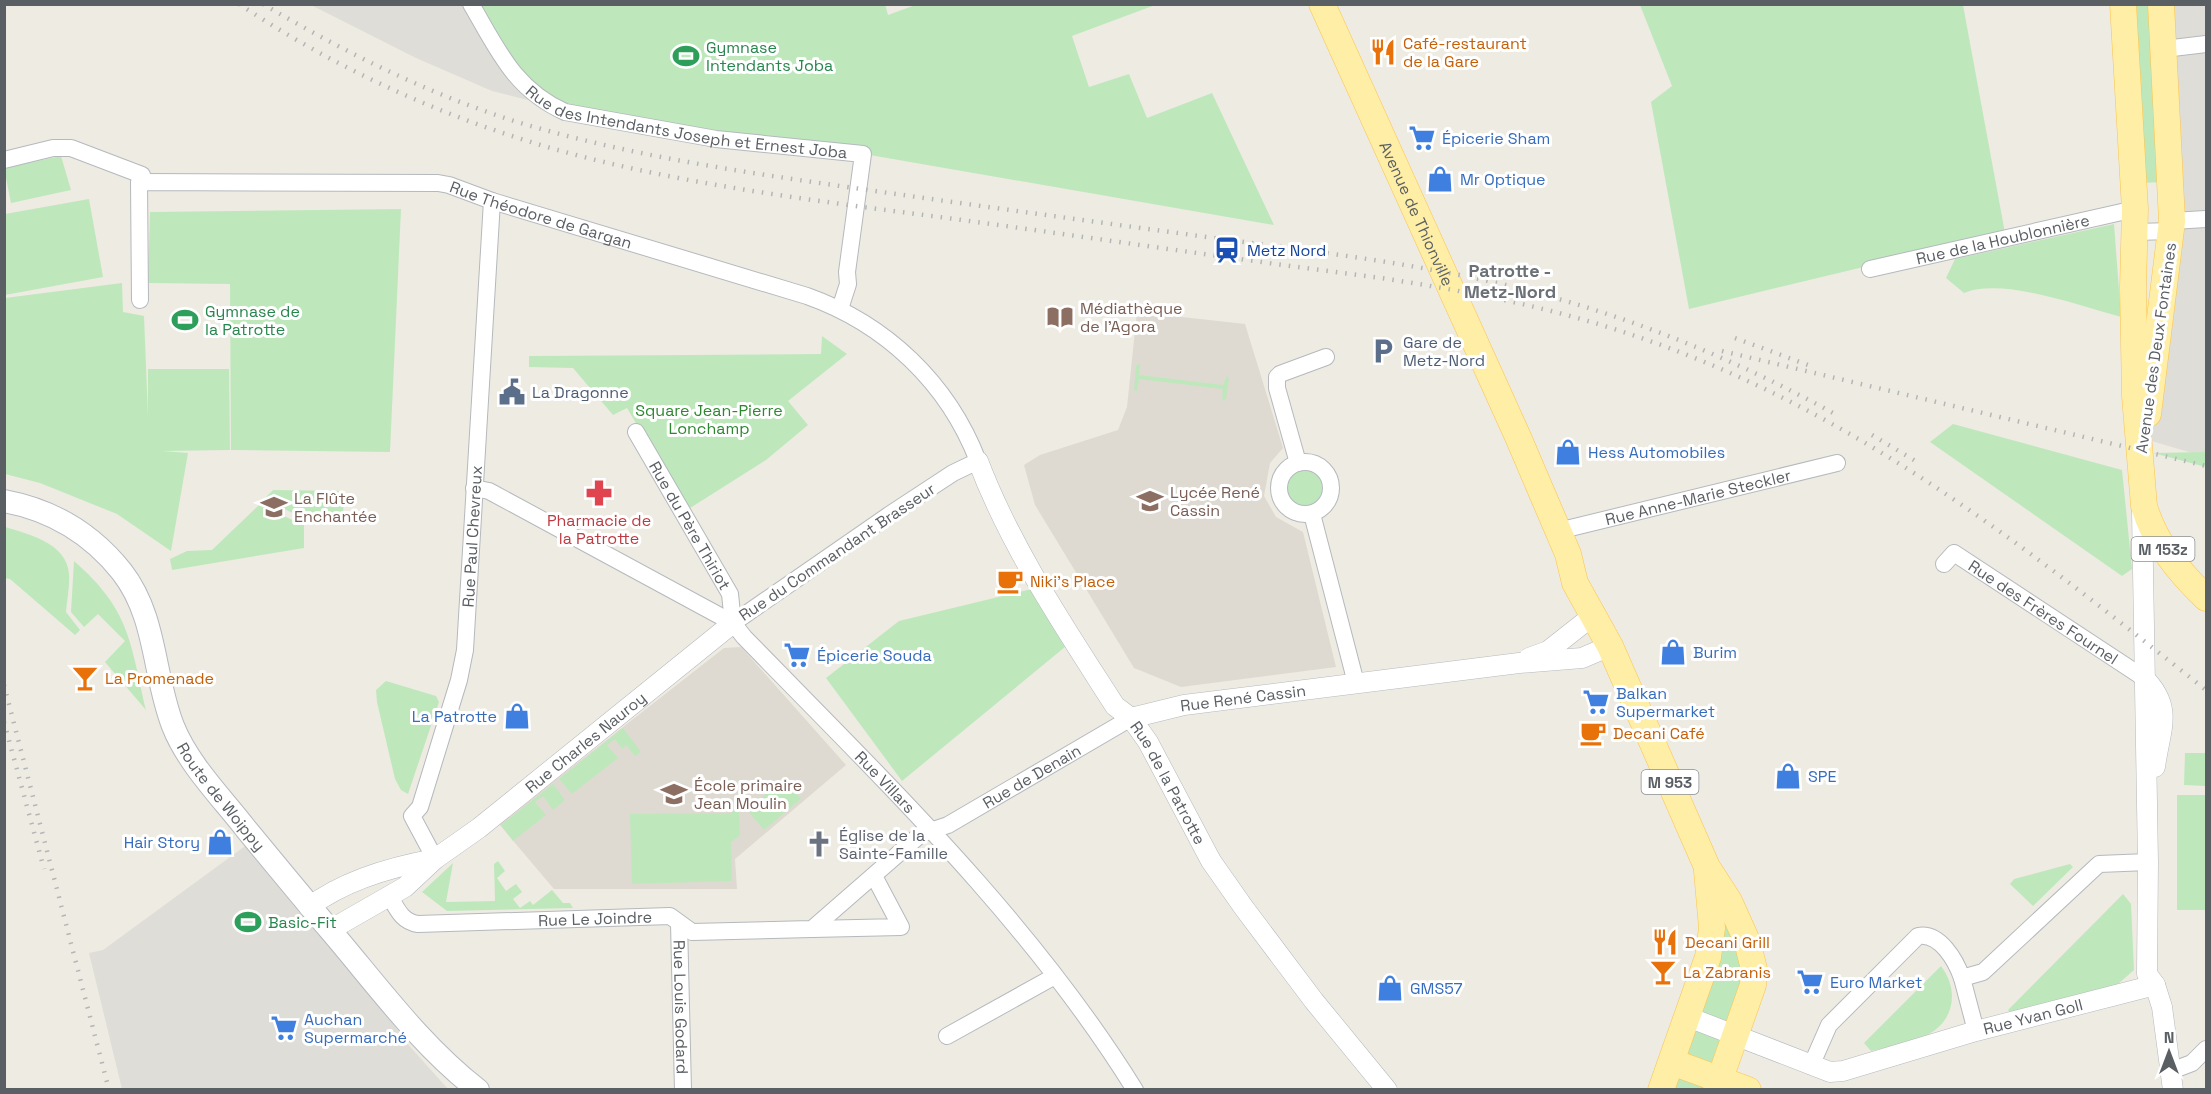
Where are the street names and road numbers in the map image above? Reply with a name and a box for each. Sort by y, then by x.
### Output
street label: Rue des Intendants Joseph et Ernest Joba [522,80,848,163]
street label: Avenue de Thionville [1375,138,1459,289]
street label: Rue Théodore de Gargan [447,176,635,253]
street label: Rue de la Houblonnière [1914,209,2091,269]
street label: Avenue des Deux Fontaines [2131,241,2181,455]
street label: Rue du Père Thiriot [645,457,736,594]
street label: Rue Anne-Marie Steckler [1603,464,1793,530]
street label: Rue Paul Chevreux [457,465,487,608]
street label: Rue du Commandant Brasseur [735,478,939,626]
road number: M 153z [2132,537,2194,561]
street label: Rue des Frères Fournel [1965,555,2122,669]
street label: Rue René Cassin [1179,679,1307,716]
street label: Rue Charles Nauroy [521,687,650,797]
street label: Rue de la Patrotte [1126,717,1211,848]
street label: Route de Woippy [172,738,270,855]
street label: Rue de Denain [979,739,1084,813]
street label: Rue Villars [851,746,920,818]
road number: M 953 [1642,770,1698,794]
street label: Rue Le Joindre [538,906,652,931]
street label: Rue Louis Godard [669,940,693,1074]
street label: Rue Yvan Goll [1981,994,2085,1039]

